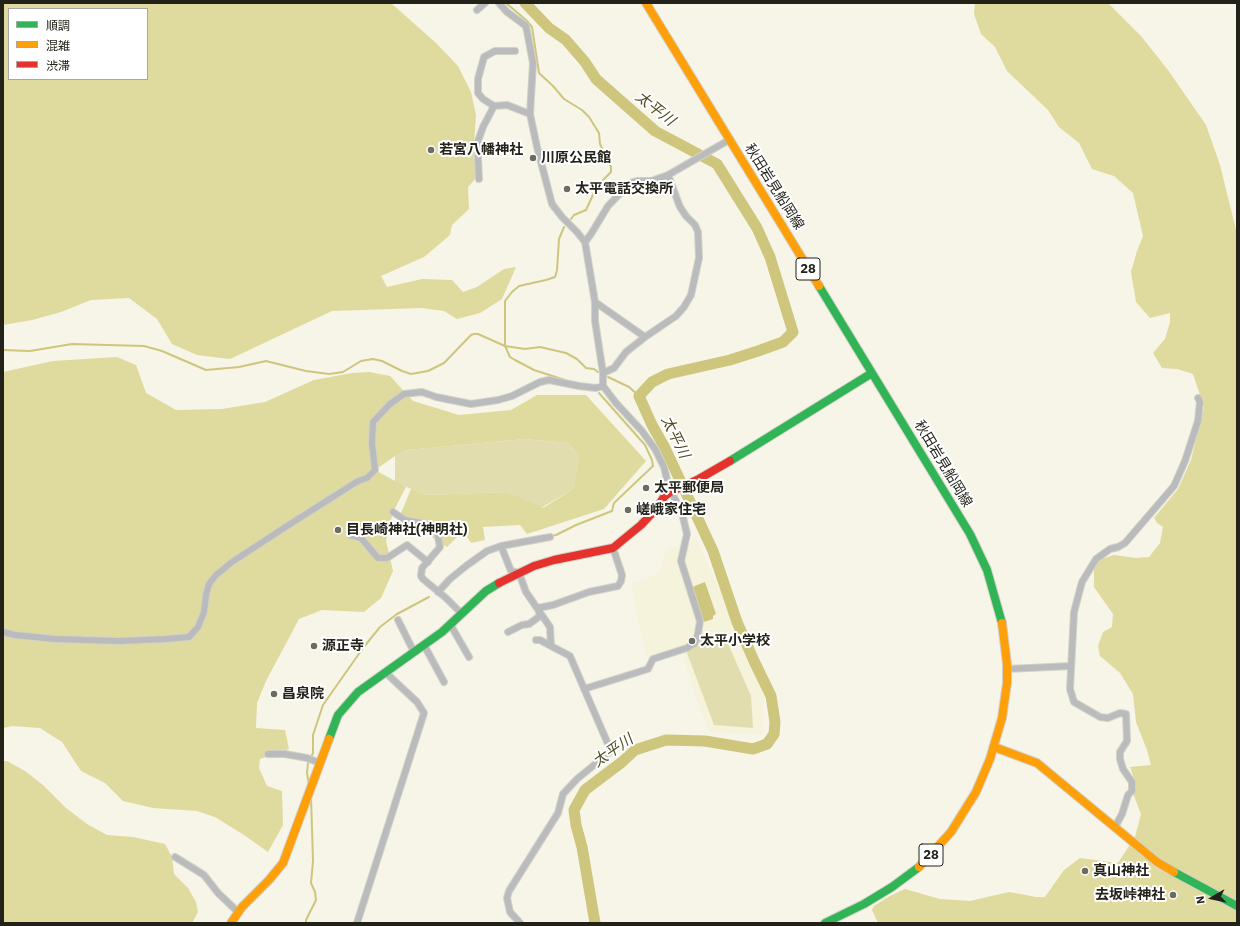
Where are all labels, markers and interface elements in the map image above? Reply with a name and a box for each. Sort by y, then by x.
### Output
legend [8,8,148,80]
text: 順調 [46,18,70,33]
text: 混雑 [46,38,70,53]
text: 渋滞 [46,58,70,73]
water label: 太平川 [632,88,678,130]
street label: 秋田岩見船岡線 [741,141,807,233]
place label: 若宮八幡神社 [439,142,523,158]
marker: 若宮八幡神社 [426,145,436,155]
place label: 川原公民館 [541,150,611,166]
marker: 川原公民館 [528,153,538,163]
place label: 太平電話交換所 [575,181,673,197]
marker: 太平電話交換所 [562,184,572,194]
road number: 28 [796,258,820,280]
water label: 太平川 [657,413,693,461]
street label: 秋田岩見船岡線 [911,418,975,510]
place label: 太平郵便局 [654,480,724,496]
marker: 太平郵便局 [641,483,651,493]
place label: 嵯峨家住宅 [636,502,706,518]
marker: 嵯峨家住宅 [623,505,633,515]
place label: 目長崎神社(神明社) [346,522,467,538]
marker: 目長崎神社(神明社) [333,525,343,535]
place label: 太平小学校 [700,633,770,649]
marker: 太平小学校 [687,636,697,646]
place label: 源正寺 [322,638,364,654]
marker: 源正寺 [309,641,319,651]
place label: 昌泉院 [282,686,324,702]
marker: 昌泉院 [269,689,279,699]
water label: 太平川 [589,731,637,771]
road number: 28 [919,844,943,866]
place label: 真山神社 [1093,863,1149,879]
marker: 真山神社 [1080,866,1090,876]
north arrow [1192,878,1232,918]
place label: 去坂峠神社 [1095,887,1165,903]
marker: 去坂峠神社 [1168,890,1178,900]
text: N [1193,895,1208,905]

